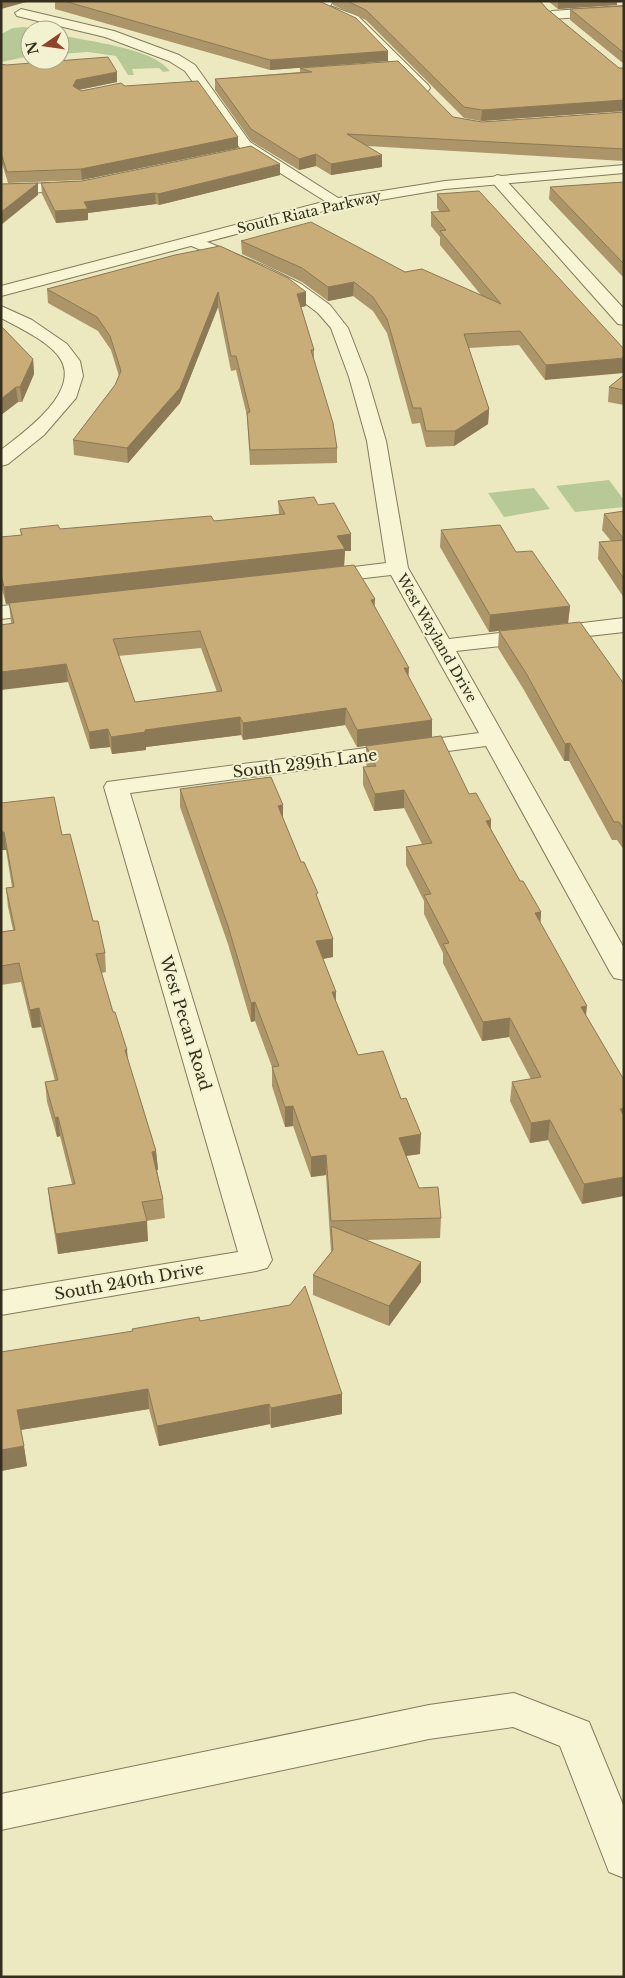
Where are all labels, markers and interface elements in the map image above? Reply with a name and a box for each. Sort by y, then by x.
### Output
north arrow [20,20,70,70]
text: N [22,39,43,56]
street label: South Riata Parkway [235,187,383,237]
street label: West Wayland Drive [392,570,481,705]
street label: South 239th Lane [232,744,378,782]
street label: West Pecan Road [156,952,216,1093]
street label: South 240th Drive [53,1258,205,1304]

